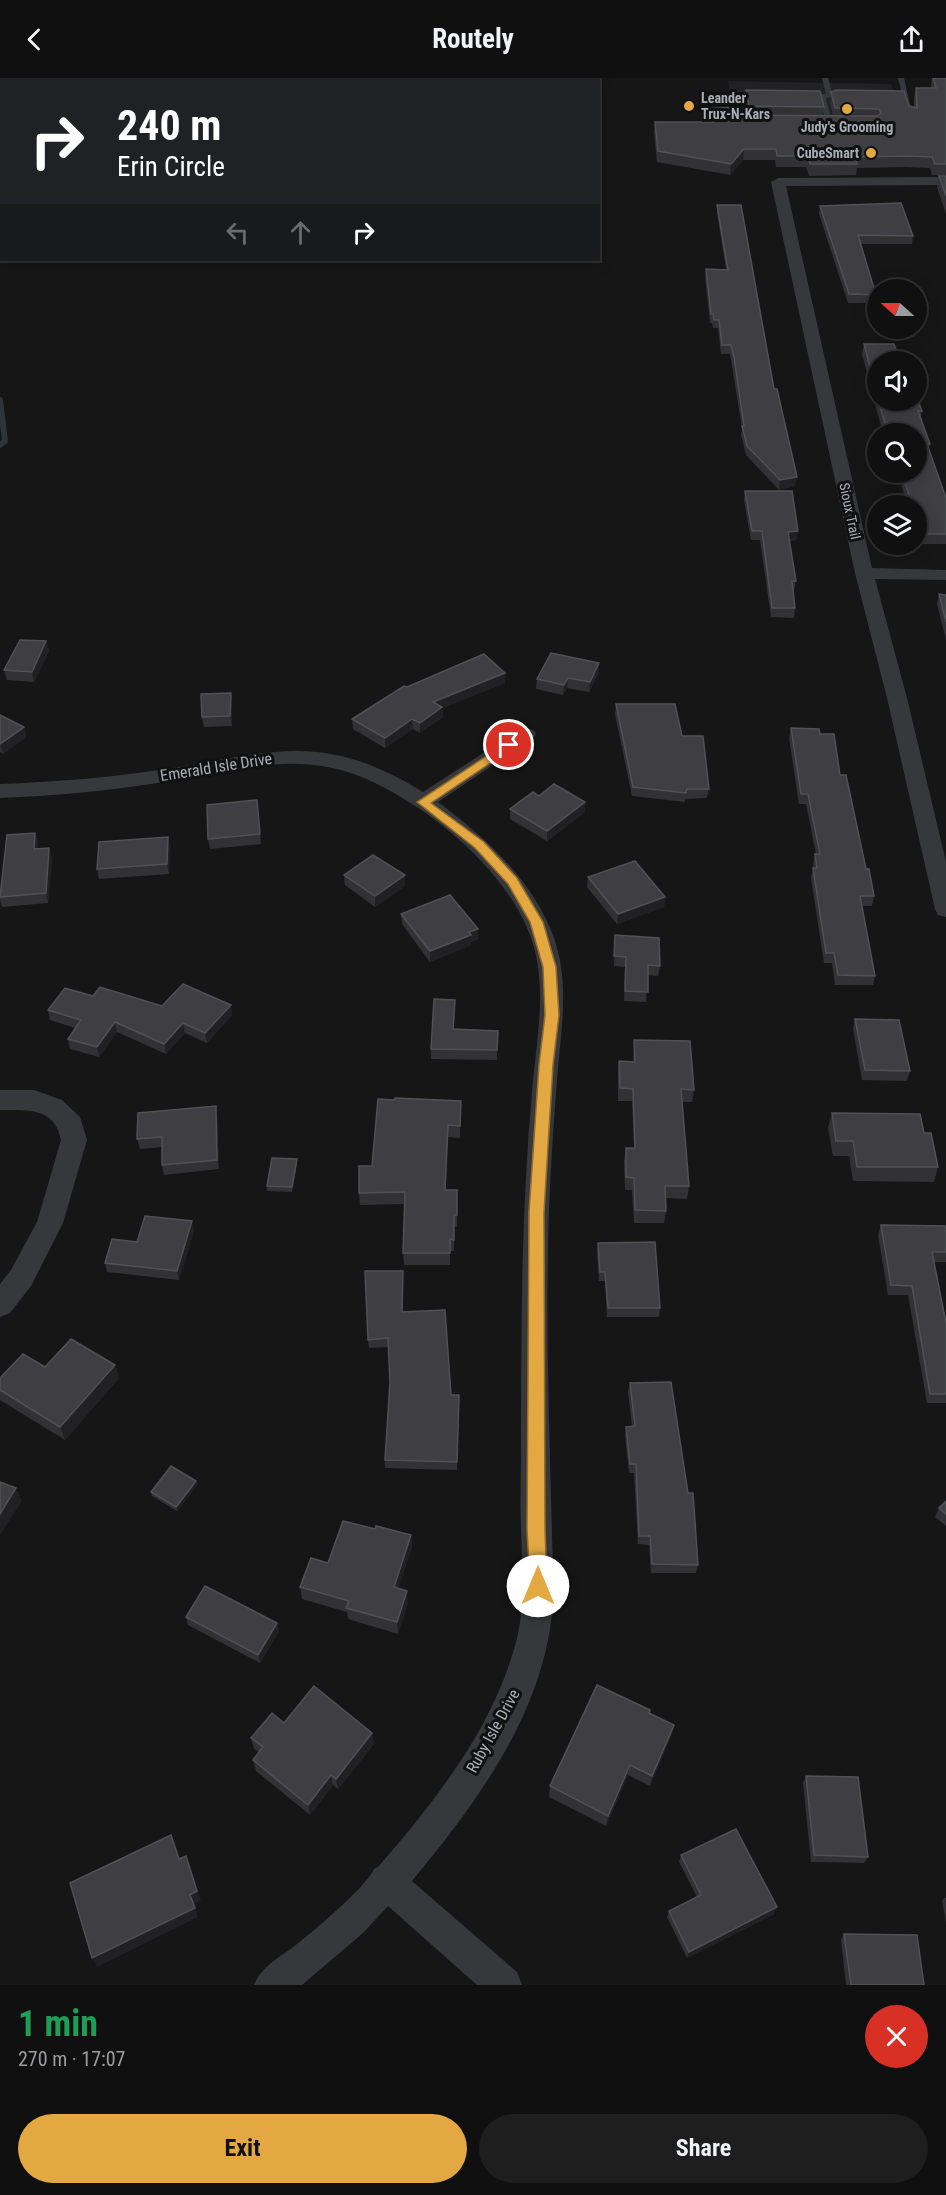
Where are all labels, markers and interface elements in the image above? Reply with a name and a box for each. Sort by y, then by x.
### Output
icon: back [18,23,51,56]
text: Routely [432,23,514,55]
icon: share [895,23,928,56]
place label: Leander Trux-N-Kars [701,90,770,122]
marker: Leander Trux-N-Kars [682,99,696,113]
text: 240 m [117,101,222,150]
icon: right [18,102,96,180]
marker: Judy's Grooming [840,102,854,116]
place label: Judy's Grooming [801,119,893,135]
place label: CubeSmart [797,145,859,161]
marker: CubeSmart [864,146,878,160]
text: Erin Circle [117,151,225,183]
icon: left [221,216,254,249]
icon: ahead [284,216,317,249]
icon: right [347,216,380,249]
north arrow [867,279,927,339]
map controls [867,279,927,555]
button: sound [867,351,927,411]
button: search [867,423,927,483]
street label: Sioux Trail [836,481,864,541]
button: layers [867,495,927,555]
pin [483,719,534,770]
icon: arrive [492,728,525,761]
street label: Emerald Isle Drive [159,749,273,785]
position arrow [506,1554,570,1618]
street label: Ruby Isle Drive [462,1686,524,1776]
text: 1 min [18,2003,98,2045]
button: close [865,2005,928,2068]
text: 270 m · 17:07 [18,2047,125,2071]
button: Exit [18,2114,467,2183]
button: Share [479,2114,928,2183]

